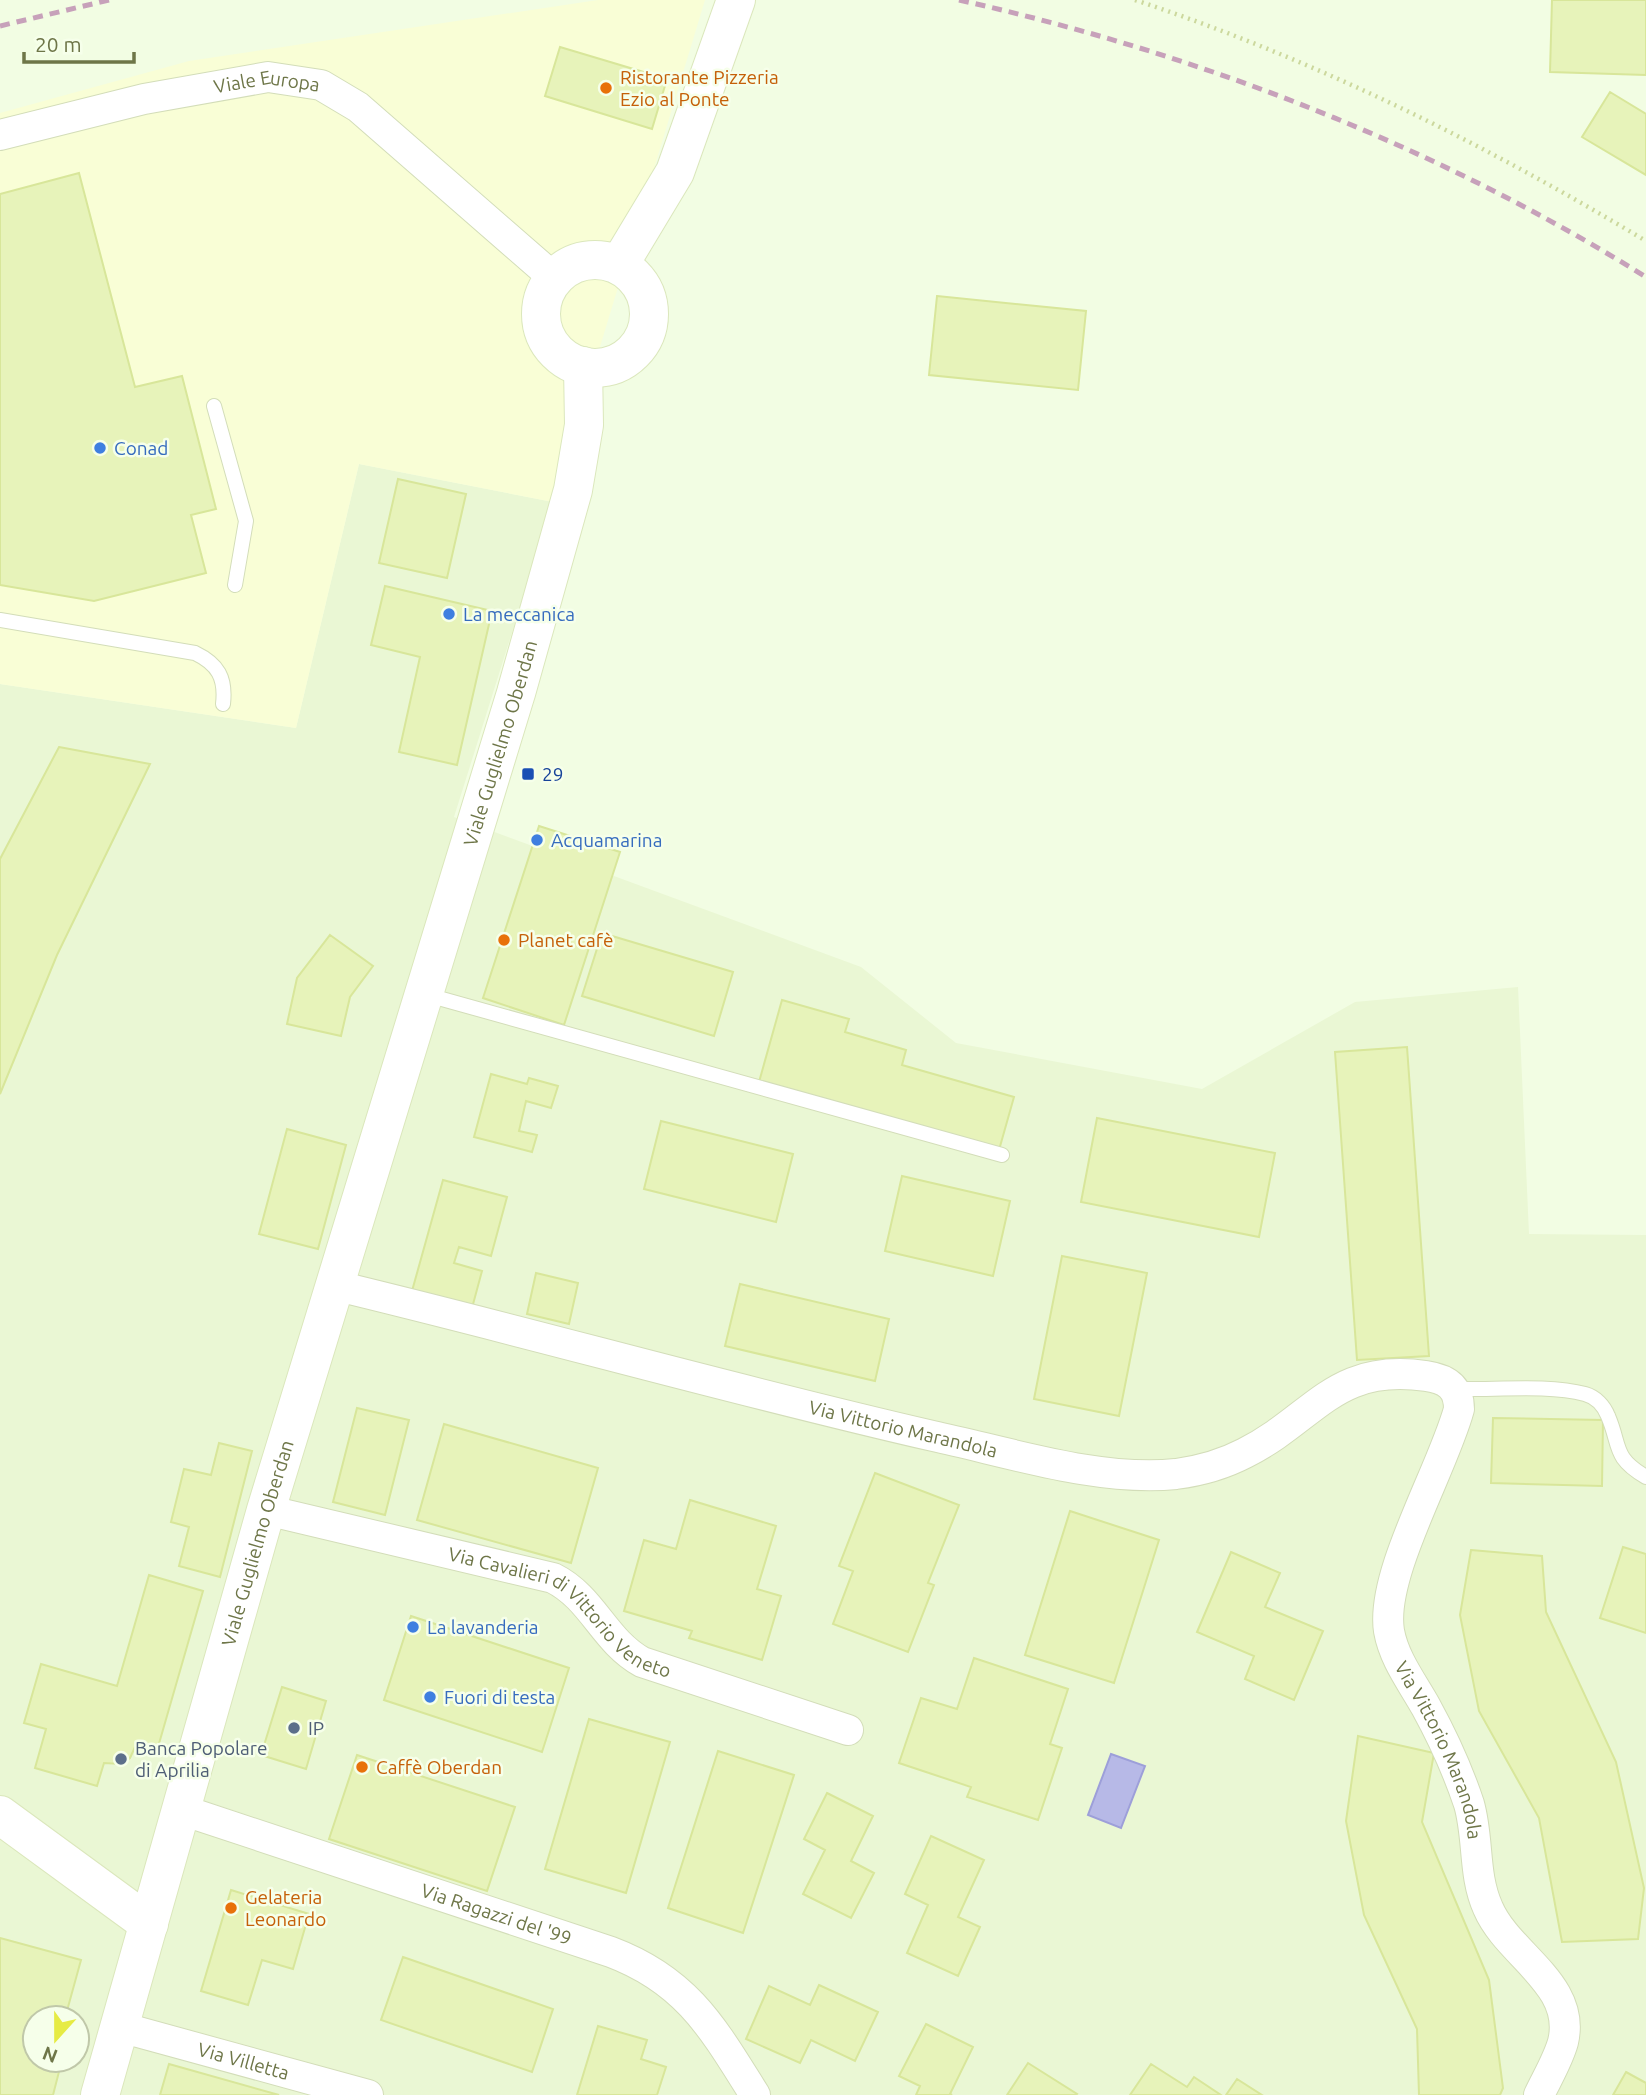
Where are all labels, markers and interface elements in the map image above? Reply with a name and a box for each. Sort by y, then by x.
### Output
scale bar [24,21,135,65]
text: 20 m [35,32,82,56]
street label: Viale Europa [212,66,321,97]
place label: Ristorante Pizzeria Ezio al Ponte [620,66,779,110]
marker: Ristorante Pizzeria Ezio al Ponte [598,80,614,96]
place label: Conad [114,437,168,459]
marker: Conad [92,440,108,456]
place label: La meccanica [463,603,575,625]
marker: La meccanica [441,606,457,622]
street label: Viale Guglielmo Oberdan [459,638,541,849]
place label: 29 [542,763,563,785]
marker: 29 [520,766,536,782]
place label: Acquamarina [551,829,662,851]
marker: Acquamarina [529,832,545,848]
place label: Planet cafè [518,929,614,951]
marker: Planet cafè [496,932,512,948]
street label: Via Vittorio Marandola [806,1396,1000,1462]
street label: Viale Guglielmo Oberdan [217,1437,298,1649]
street label: Via Cavalieri di Vittorio Veneto [446,1543,674,1682]
place label: La lavanderia [427,1616,539,1638]
marker: La lavanderia [405,1619,421,1635]
street label: Via Vittorio Marandola [1390,1657,1486,1840]
place label: Fuori di testa [444,1686,555,1708]
marker: Fuori di testa [422,1689,438,1705]
place label: IP [308,1717,324,1739]
marker: IP [286,1720,302,1736]
place label: Banca Popolare di Aprilia [135,1737,268,1781]
marker: Banca Popolare di Aprilia [113,1751,129,1767]
place label: Caffè Oberdan [376,1756,502,1778]
marker: Caffè Oberdan [354,1759,370,1775]
street label: Via Ragazzi del '99 [418,1879,574,1949]
place label: Gelateria Leonardo [245,1886,326,1930]
marker: Gelateria Leonardo [223,1900,239,1916]
north arrow [21,2004,91,2074]
street label: Via Villetta [195,2038,292,2084]
text: N [39,2042,60,2068]

